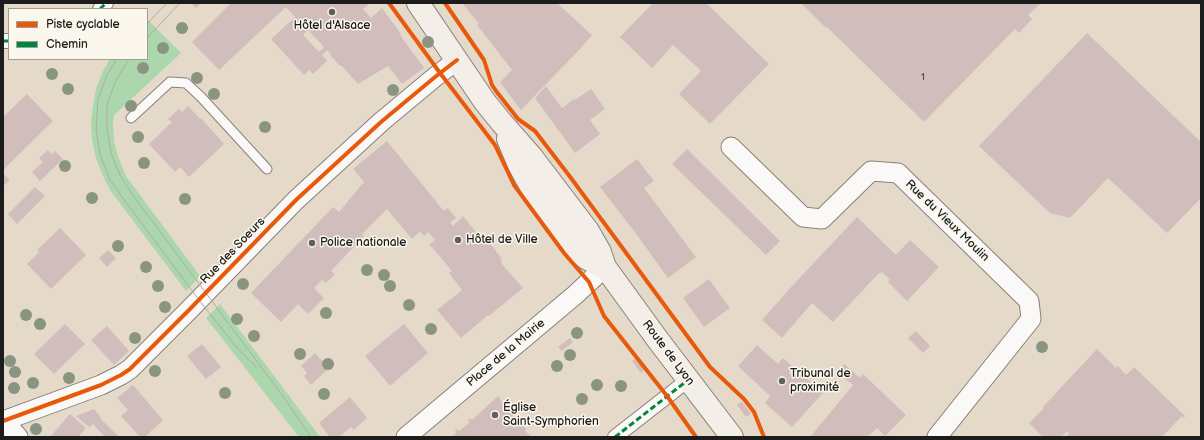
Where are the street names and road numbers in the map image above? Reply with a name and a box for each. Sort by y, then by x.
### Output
street label: Rue du Vieux Moulin [902,177,992,265]
street label: Rue des Soeurs [198,215,268,287]
street label: Place de la Mairie [464,316,548,390]
street label: Route de Lyon [639,318,697,388]

